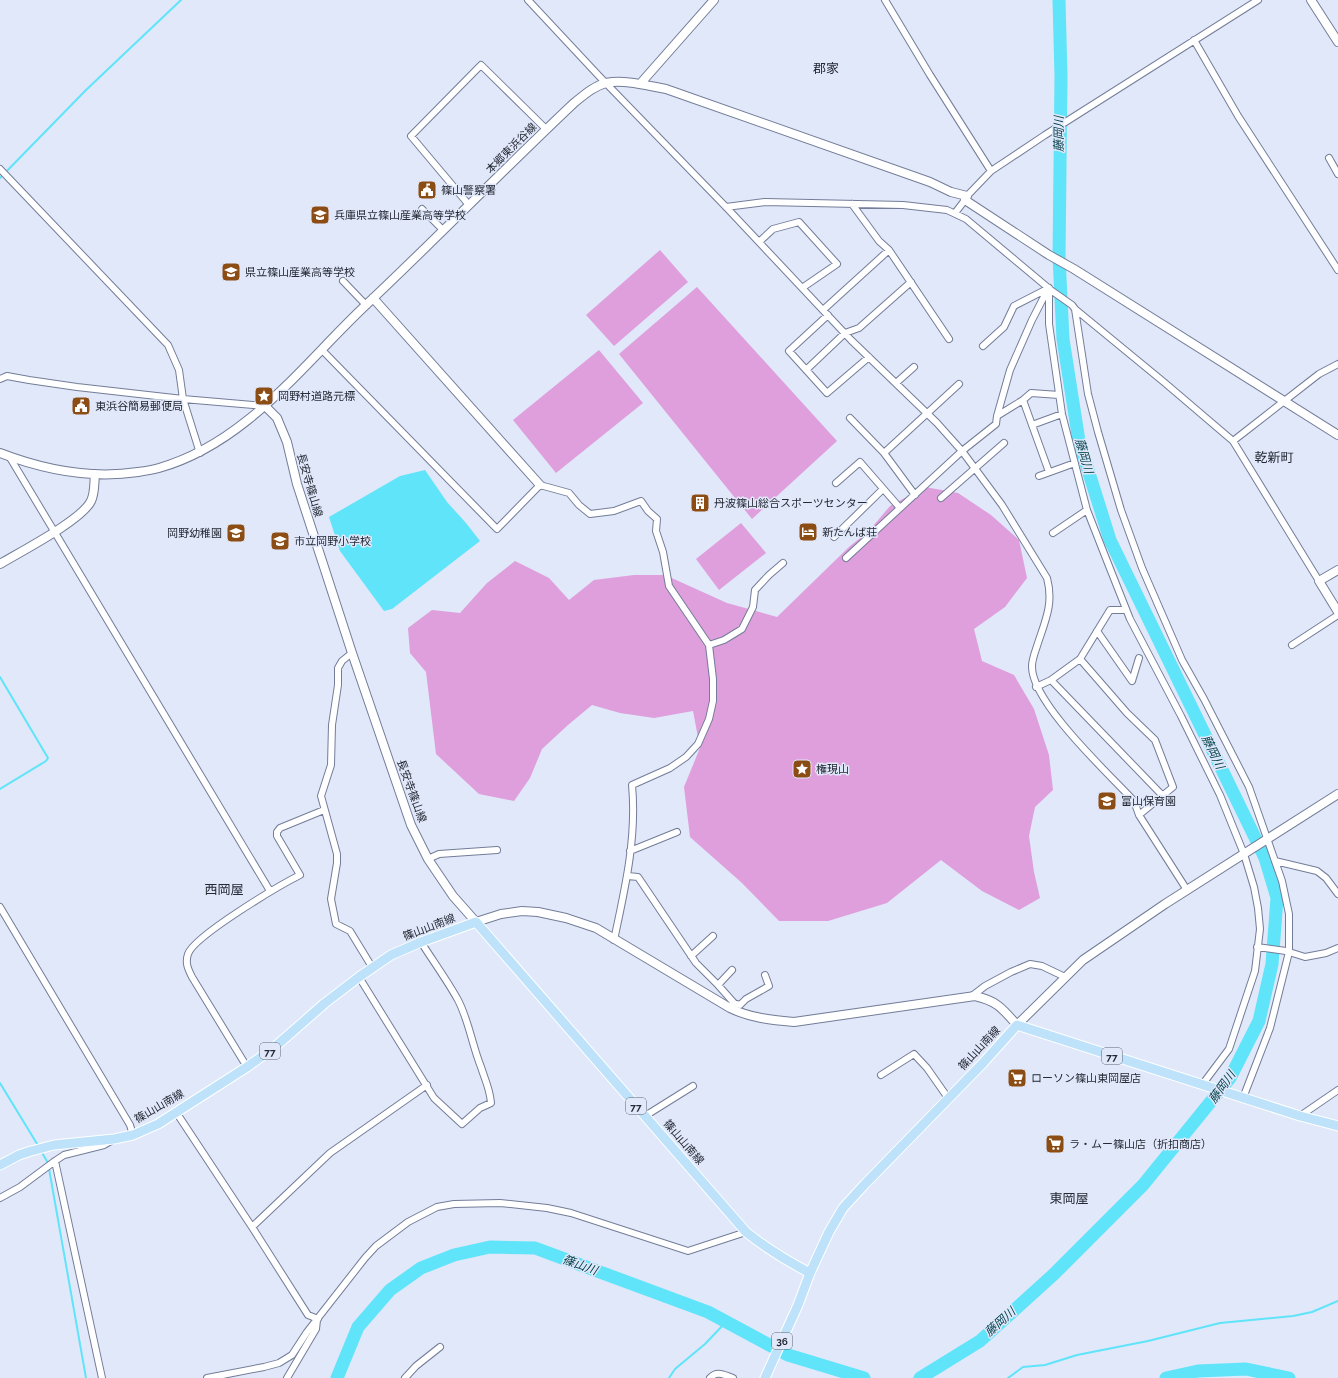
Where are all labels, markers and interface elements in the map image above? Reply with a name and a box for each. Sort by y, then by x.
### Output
district label: 郡家 [813,61,839,76]
water label: 藤岡川 [1052,114,1066,152]
street label: 本郷東浜谷線 [483,120,539,176]
public building icon: 篠山警察署 [416,179,438,201]
place label: 篠山警察署 [441,184,496,197]
school or university icon: 兵庫県立篠山産業高等学校 [309,204,331,226]
place label: 兵庫県立篠山産業高等学校 [334,209,466,222]
school or university icon: 県立篠山産業高等学校 [220,261,242,283]
place label: 県立篠山産業高等学校 [245,266,355,279]
place icon: 岡野村道路元標 [253,385,275,407]
place label: 岡野村道路元標 [278,390,355,403]
public building icon: 東浜谷簡易郵便局 [70,395,92,417]
place label: 東浜谷簡易郵便局 [95,400,183,413]
water label: 藤岡川 [1072,437,1096,477]
district label: 乾新町 [1254,450,1294,465]
street label: 長安寺篠山線 [294,452,325,519]
building icon: 丹波篠山総合スポーツセンター [689,492,711,514]
place label: 丹波篠山総合スポーツセンター [714,497,868,510]
hotel icon: 新たんば荘 [797,521,819,543]
school or university icon: 岡野幼稚園 [225,522,247,544]
place label: 新たんば荘 [822,526,877,539]
place label: 岡野幼稚園 [167,527,222,540]
school or university icon: 市立岡野小学校 [269,530,291,552]
place label: 市立岡野小学校 [294,535,371,548]
water label: 藤岡川 [1199,733,1228,773]
street label: 長安寺篠山線 [394,758,429,824]
place icon: 権現山 [791,758,813,780]
place label: 権現山 [816,763,849,776]
school or university icon: 富山保育園 [1096,790,1118,812]
place label: 富山保育園 [1121,795,1176,808]
district label: 西岡屋 [204,882,244,897]
street label: 篠山山南線 [401,912,457,943]
street label: 篠山山南線 [956,1024,1003,1073]
road number: 77 [260,1043,280,1059]
road number: 77 [1102,1048,1122,1064]
supermarket icon: ローソン篠山東岡屋店 [1006,1067,1028,1089]
water label: 藤岡川 [1206,1067,1239,1106]
place label: ローソン篠山東岡屋店 [1031,1072,1141,1085]
street label: 篠山山南線 [132,1087,186,1126]
road number: 77 [626,1098,646,1114]
street label: 篠山山南線 [661,1117,707,1167]
supermarket icon: ラ・ムー篠山店（折扣商店） [1044,1133,1066,1155]
place label: ラ・ムー篠山店（折扣商店） [1069,1138,1212,1151]
district label: 東岡屋 [1049,1191,1089,1206]
water label: 篠山川 [561,1252,601,1278]
water label: 藤岡川 [982,1303,1020,1339]
road number: 36 [772,1333,792,1349]

